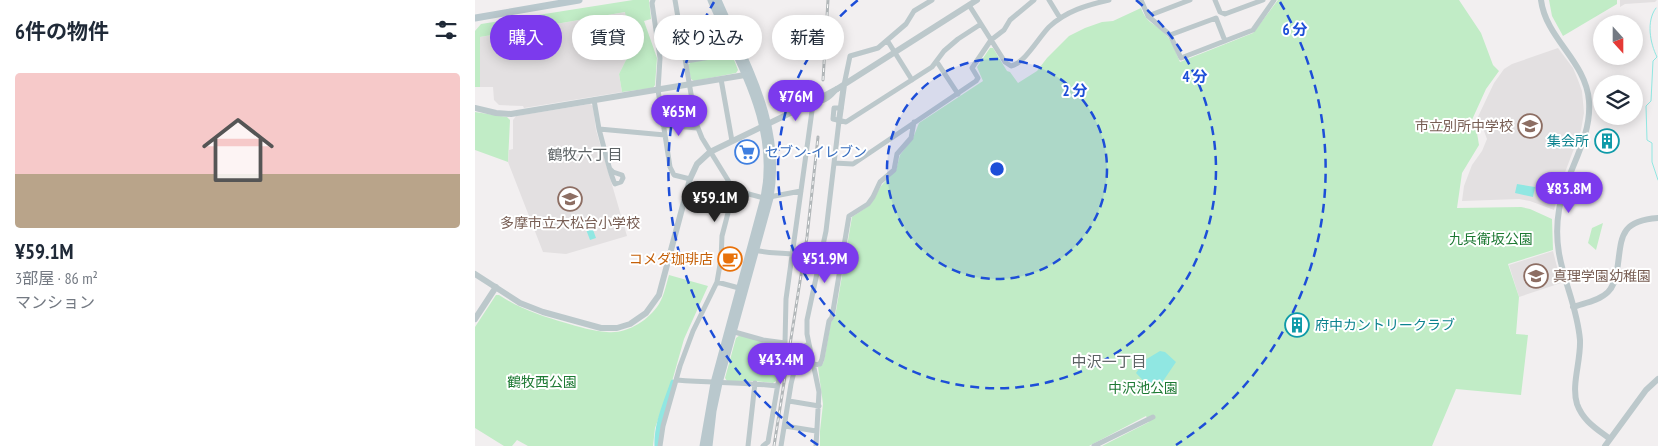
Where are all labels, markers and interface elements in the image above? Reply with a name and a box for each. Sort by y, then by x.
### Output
chip: 購入 [490,15,562,60]
chip: 賃貸 [572,15,644,60]
chip: 絞り込み [654,15,762,60]
chip: 新着 [772,15,844,60]
north arrow [1593,15,1643,65]
map controls [1593,15,1643,125]
icon: filters [432,16,460,44]
text: 6件の物件 [15,18,109,45]
text: 6 分 [1282,20,1308,39]
text: 4 分 [1182,67,1208,86]
button: layers [1593,75,1643,125]
pin: ¥76M [766,80,826,122]
text: 2 分 [1062,81,1088,100]
text: ¥76M [779,86,813,106]
pin: ¥65M [649,94,709,137]
text: ¥65M [662,101,696,121]
icon: home [193,105,283,195]
school or university icon: 市立別所中学校 [1517,113,1543,139]
place label: 市立別所中学校 [1415,117,1513,135]
building icon: 集会所 [1594,128,1620,154]
place label: 集会所 [1547,132,1589,150]
supermarket icon: セブン-イレブン [734,139,760,165]
place label: セブン-イレブン [765,143,867,161]
district label: 鶴牧六丁目 [547,145,623,164]
centre of rings [988,160,1006,178]
pin: ¥83.8M [1528,172,1610,214]
text: ¥83.8M [1547,178,1591,198]
pin: ¥59.1M [674,180,756,223]
school or university icon: 多摩市立大松台小学校 [557,186,583,212]
text: ¥59.1M [693,187,737,207]
place label: 多摩市立大松台小学校 [500,214,640,232]
park label: 九兵衛坂公園 [1449,230,1533,248]
text: ¥59.1M [15,238,74,265]
pin: ¥51.9M [784,242,866,284]
cafe icon: コメダ珈琲店 [717,246,743,272]
text: ¥51.9M [803,248,847,268]
place label: コメダ珈琲店 [629,250,713,268]
school or university icon: 真理学園幼稚園 [1523,263,1549,289]
place label: 真理学園幼稚園 [1553,267,1651,285]
text: 3部屋 · 86 m² [15,268,98,288]
text: マンション [15,292,95,312]
building icon: 府中カントリークラブ [1284,312,1310,338]
place label: 府中カントリークラブ [1315,316,1455,334]
pin: ¥43.4M [740,342,822,385]
text: ¥43.4M [759,349,803,369]
district label: 中沢一丁目 [1071,352,1147,371]
park label: 鶴牧西公園 [507,373,577,391]
park label: 中沢池公園 [1108,379,1178,397]

